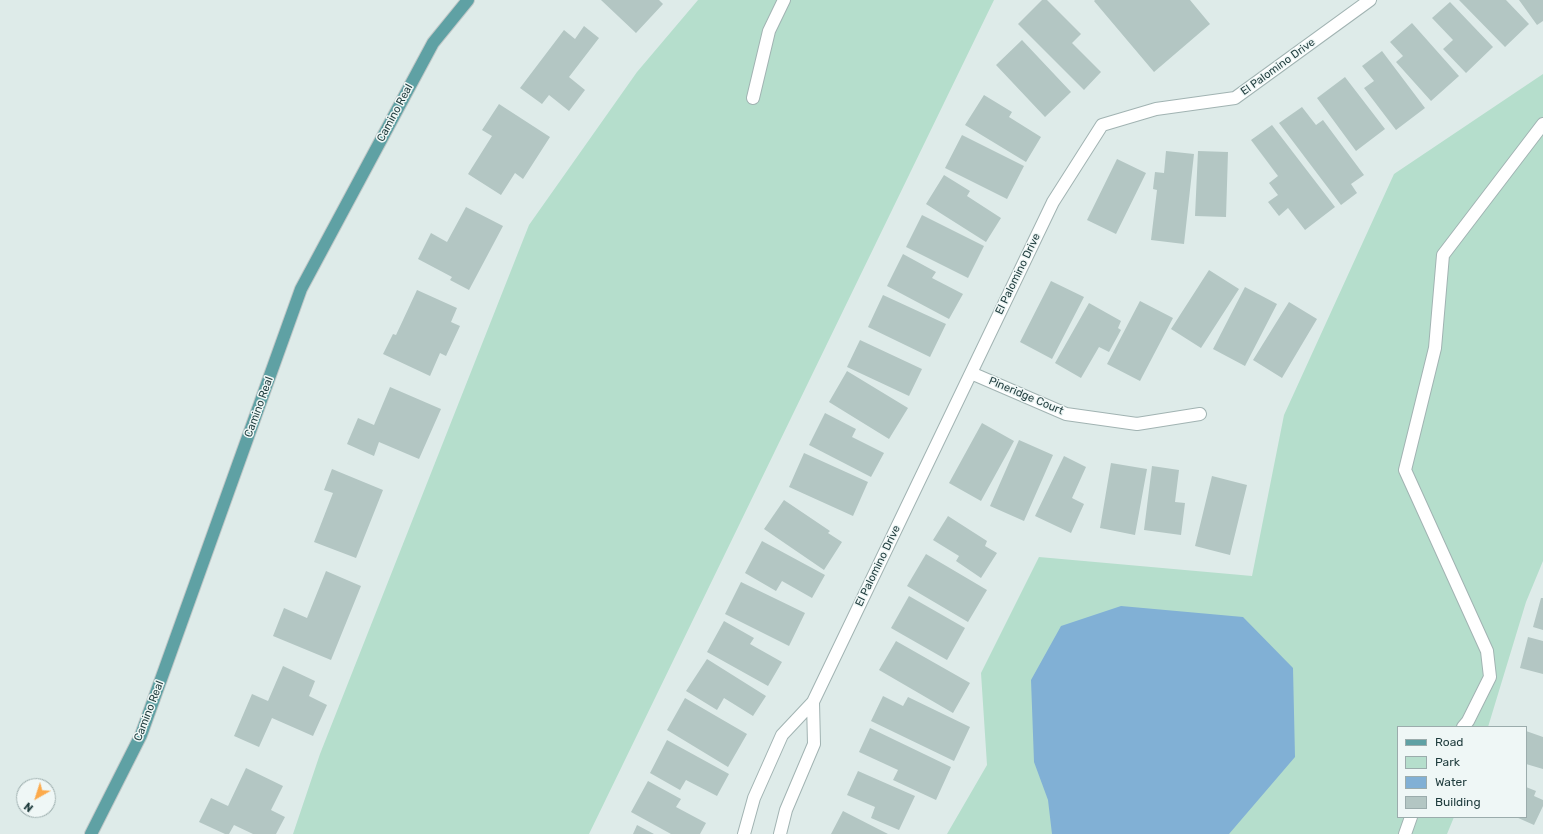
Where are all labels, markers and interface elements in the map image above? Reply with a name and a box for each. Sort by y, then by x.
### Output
street label: El Palomino Drive [1238,36,1318,98]
street label: Camino Real [374,82,416,144]
street label: El Palomino Drive [993,231,1043,317]
street label: Pineridge Court [987,374,1065,418]
street label: Camino Real [242,375,276,439]
street label: El Palomino Drive [853,523,903,609]
street label: Camino Real [131,679,167,743]
legend [1397,726,1527,818]
text: Road [1435,735,1463,749]
text: Park [1435,755,1460,769]
text: Water [1435,775,1467,789]
north arrow [16,778,56,818]
text: Building [1435,795,1481,809]
text: N [22,799,36,814]

